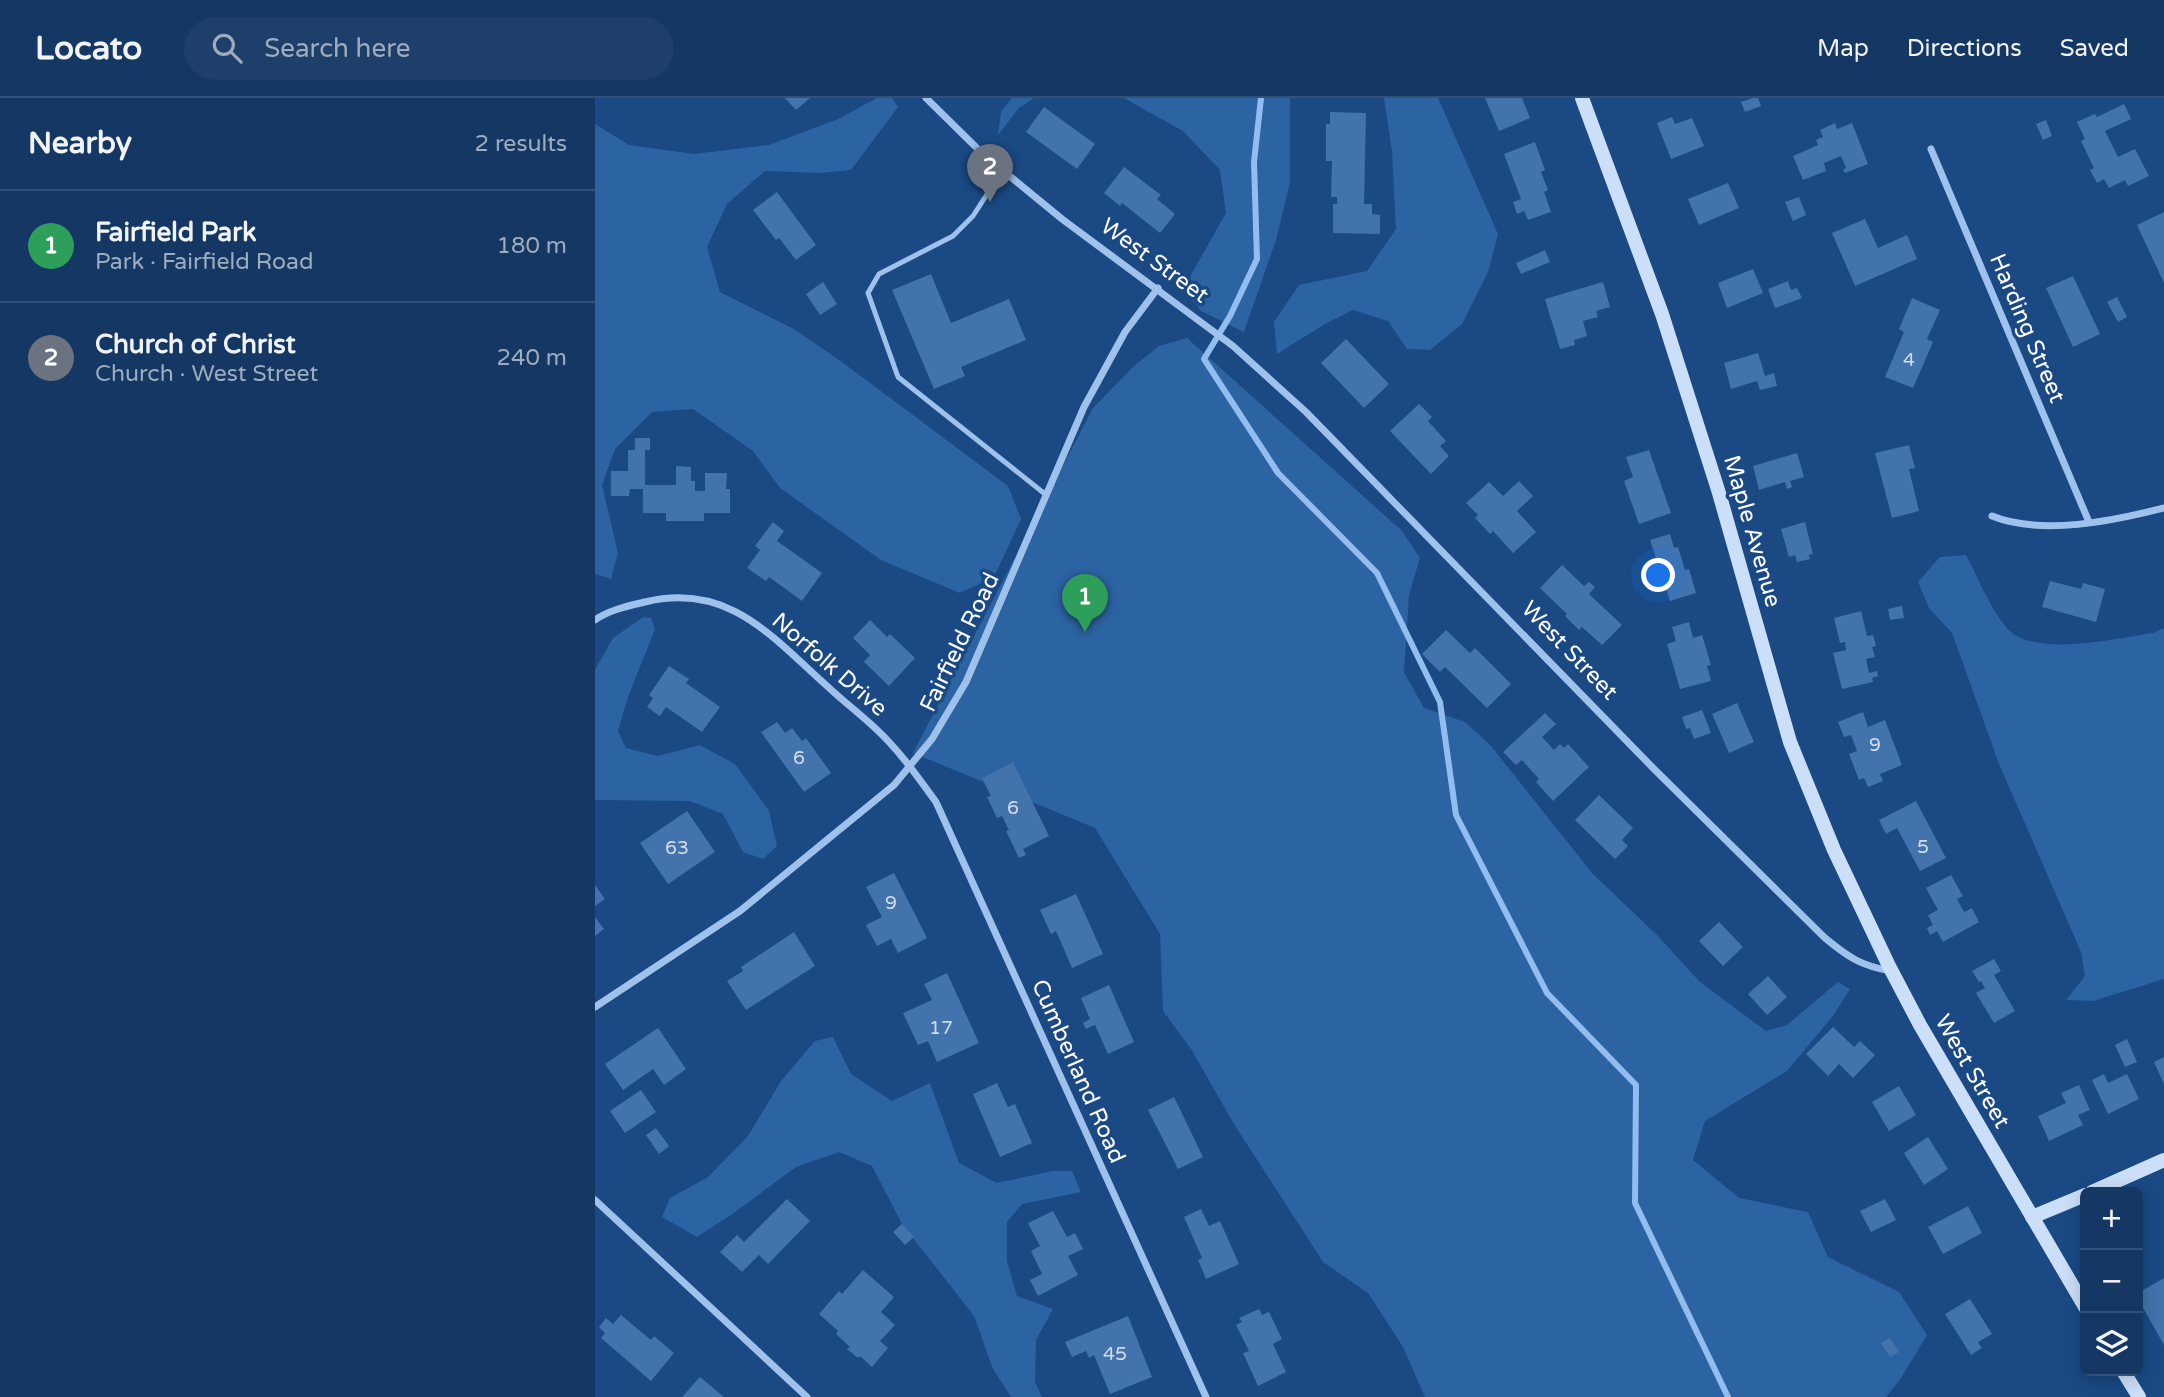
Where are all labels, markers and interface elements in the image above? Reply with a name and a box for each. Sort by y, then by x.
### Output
search box [184,17,674,80]
text: Locato [35,29,142,68]
icon: search [208,29,246,67]
text: Search here [264,33,410,64]
text: Map [1817,34,1869,63]
text: Directions [1907,34,2022,63]
text: Saved [2060,34,2129,63]
text: Nearby [28,125,132,162]
text: 2 results [474,130,567,158]
pin: 2 [967,144,1013,202]
street label: West Street [1095,212,1214,309]
text: Fairfield Park [95,217,256,248]
text: 1 [44,232,58,260]
text: 180 m [497,232,567,260]
text: Park · Fairfield Road [95,248,313,276]
street label: Harding Street [1983,250,2071,407]
text: Church of Christ [95,329,296,360]
text: 2 [44,344,58,372]
text: 240 m [497,344,567,372]
house number: 4 [1903,349,1915,371]
text: Church · West Street [95,360,318,388]
street label: Maple Avenue [1717,452,1787,610]
your location [1641,558,1675,592]
street label: Fairfield Road [914,568,1006,717]
pin: 1 [1062,574,1108,632]
street label: West Street [1515,595,1623,706]
street label: Norfolk Drive [766,607,893,723]
house number: 9 [1869,734,1881,756]
house number: 6 [793,747,805,769]
house number: 6 [1007,797,1019,819]
house number: 5 [1917,836,1929,858]
house number: 63 [665,837,689,859]
house number: 9 [885,892,897,914]
street label: Cumberland Road [1025,975,1131,1168]
street label: West Street [1928,1010,2016,1134]
house number: 17 [929,1017,953,1039]
map controls [2080,1187,2143,1376]
button: + [2080,1187,2143,1250]
button: − [2080,1250,2143,1313]
button: layers [2080,1313,2143,1376]
house number: 45 [1103,1343,1127,1365]

